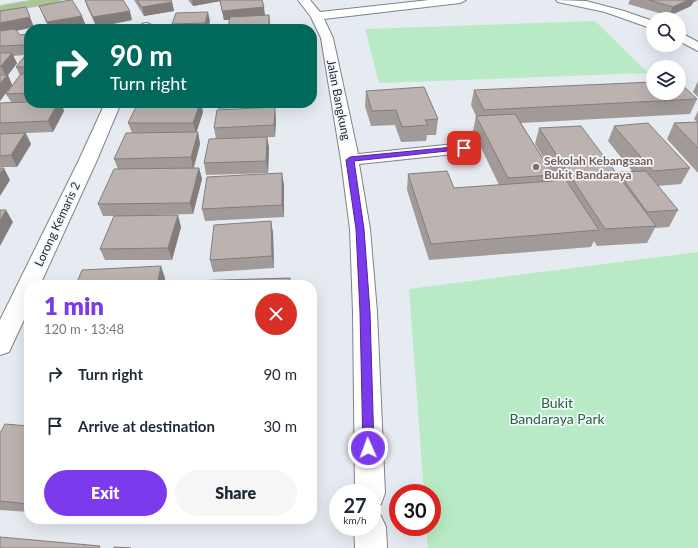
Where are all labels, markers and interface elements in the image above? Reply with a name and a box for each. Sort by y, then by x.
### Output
map controls [646,12,686,100]
button: search [646,12,686,52]
text: 90 m [110,38,173,72]
icon: right [44,40,96,92]
street label: Jalan Bangkung [324,58,354,142]
button: layers [646,60,686,100]
text: Turn right [110,72,187,94]
pin [447,131,481,165]
icon: arrive [453,137,475,159]
place label: Sekolah Kebangsaan Bukit Bandaraya [544,153,653,182]
marker: Sekolah Kebangsaan Bukit Bandaraya [531,162,541,172]
street label: Lorong Kemaris 2 [31,179,83,269]
text: 1 min [44,291,104,320]
button: close [255,293,297,335]
text: 120 m · 13:48 [44,321,124,337]
icon: right [44,363,66,385]
text: Turn right [78,365,143,383]
text: 90 m [263,365,297,383]
park label: Bukit Bandaraya Park [509,394,606,427]
icon: arrive [44,415,66,437]
text: Arrive at destination [78,417,215,435]
text: 30 m [263,417,297,435]
position arrow [347,427,389,469]
button: Exit [44,470,167,516]
button: Share [175,470,297,516]
speed limit sign: 30 [389,484,441,536]
text: 27 [343,493,367,517]
text: km/h [343,514,367,526]

